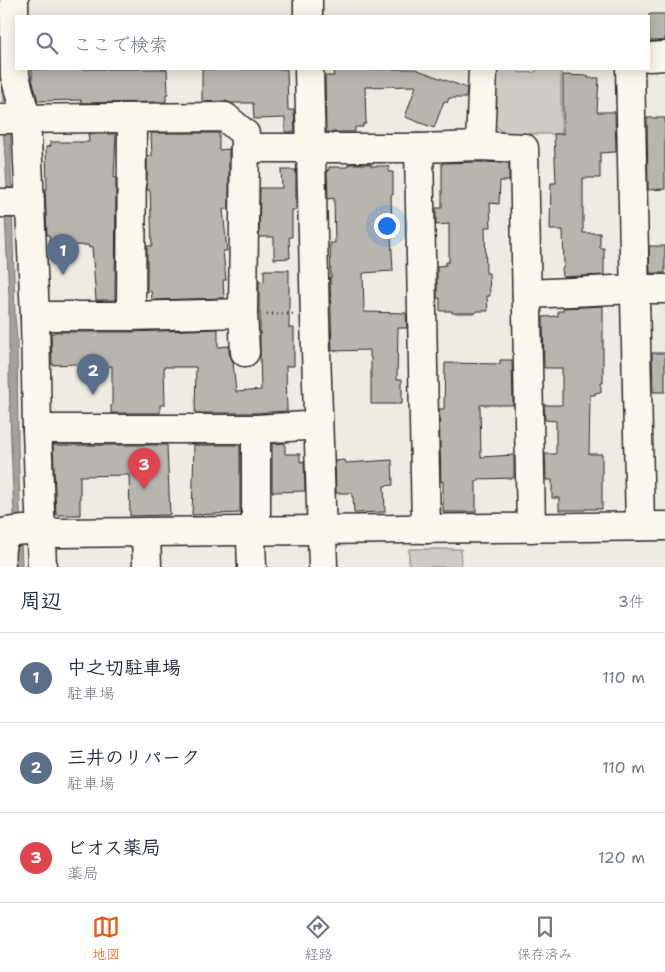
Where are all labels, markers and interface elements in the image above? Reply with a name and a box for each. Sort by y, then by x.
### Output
search box [15,15,650,70]
icon: search [33,29,61,57]
text: ここで検索 [73,32,168,57]
your location [374,213,400,239]
pin: 1 [47,234,79,275]
pin: 2 [77,354,109,395]
pin: 3 [128,448,160,489]
text: 周辺 [20,587,62,615]
text: 3件 [618,591,645,612]
text: 中之切駐車場 [67,655,181,680]
text: 1 [32,667,40,688]
text: 110 m [602,667,645,688]
text: 駐車場 [67,683,115,704]
text: 三井のリパーク [67,745,200,770]
text: 2 [30,757,42,778]
text: 110 m [602,757,645,778]
text: 駐車場 [67,773,115,794]
text: ビオス薬局 [67,835,161,860]
text: 3 [30,847,42,868]
text: 120 m [598,847,645,868]
text: 薬局 [67,863,99,884]
tab: 地図 [92,913,120,963]
tab: 経路 [304,913,332,963]
tab: 保存済み [517,913,573,963]

